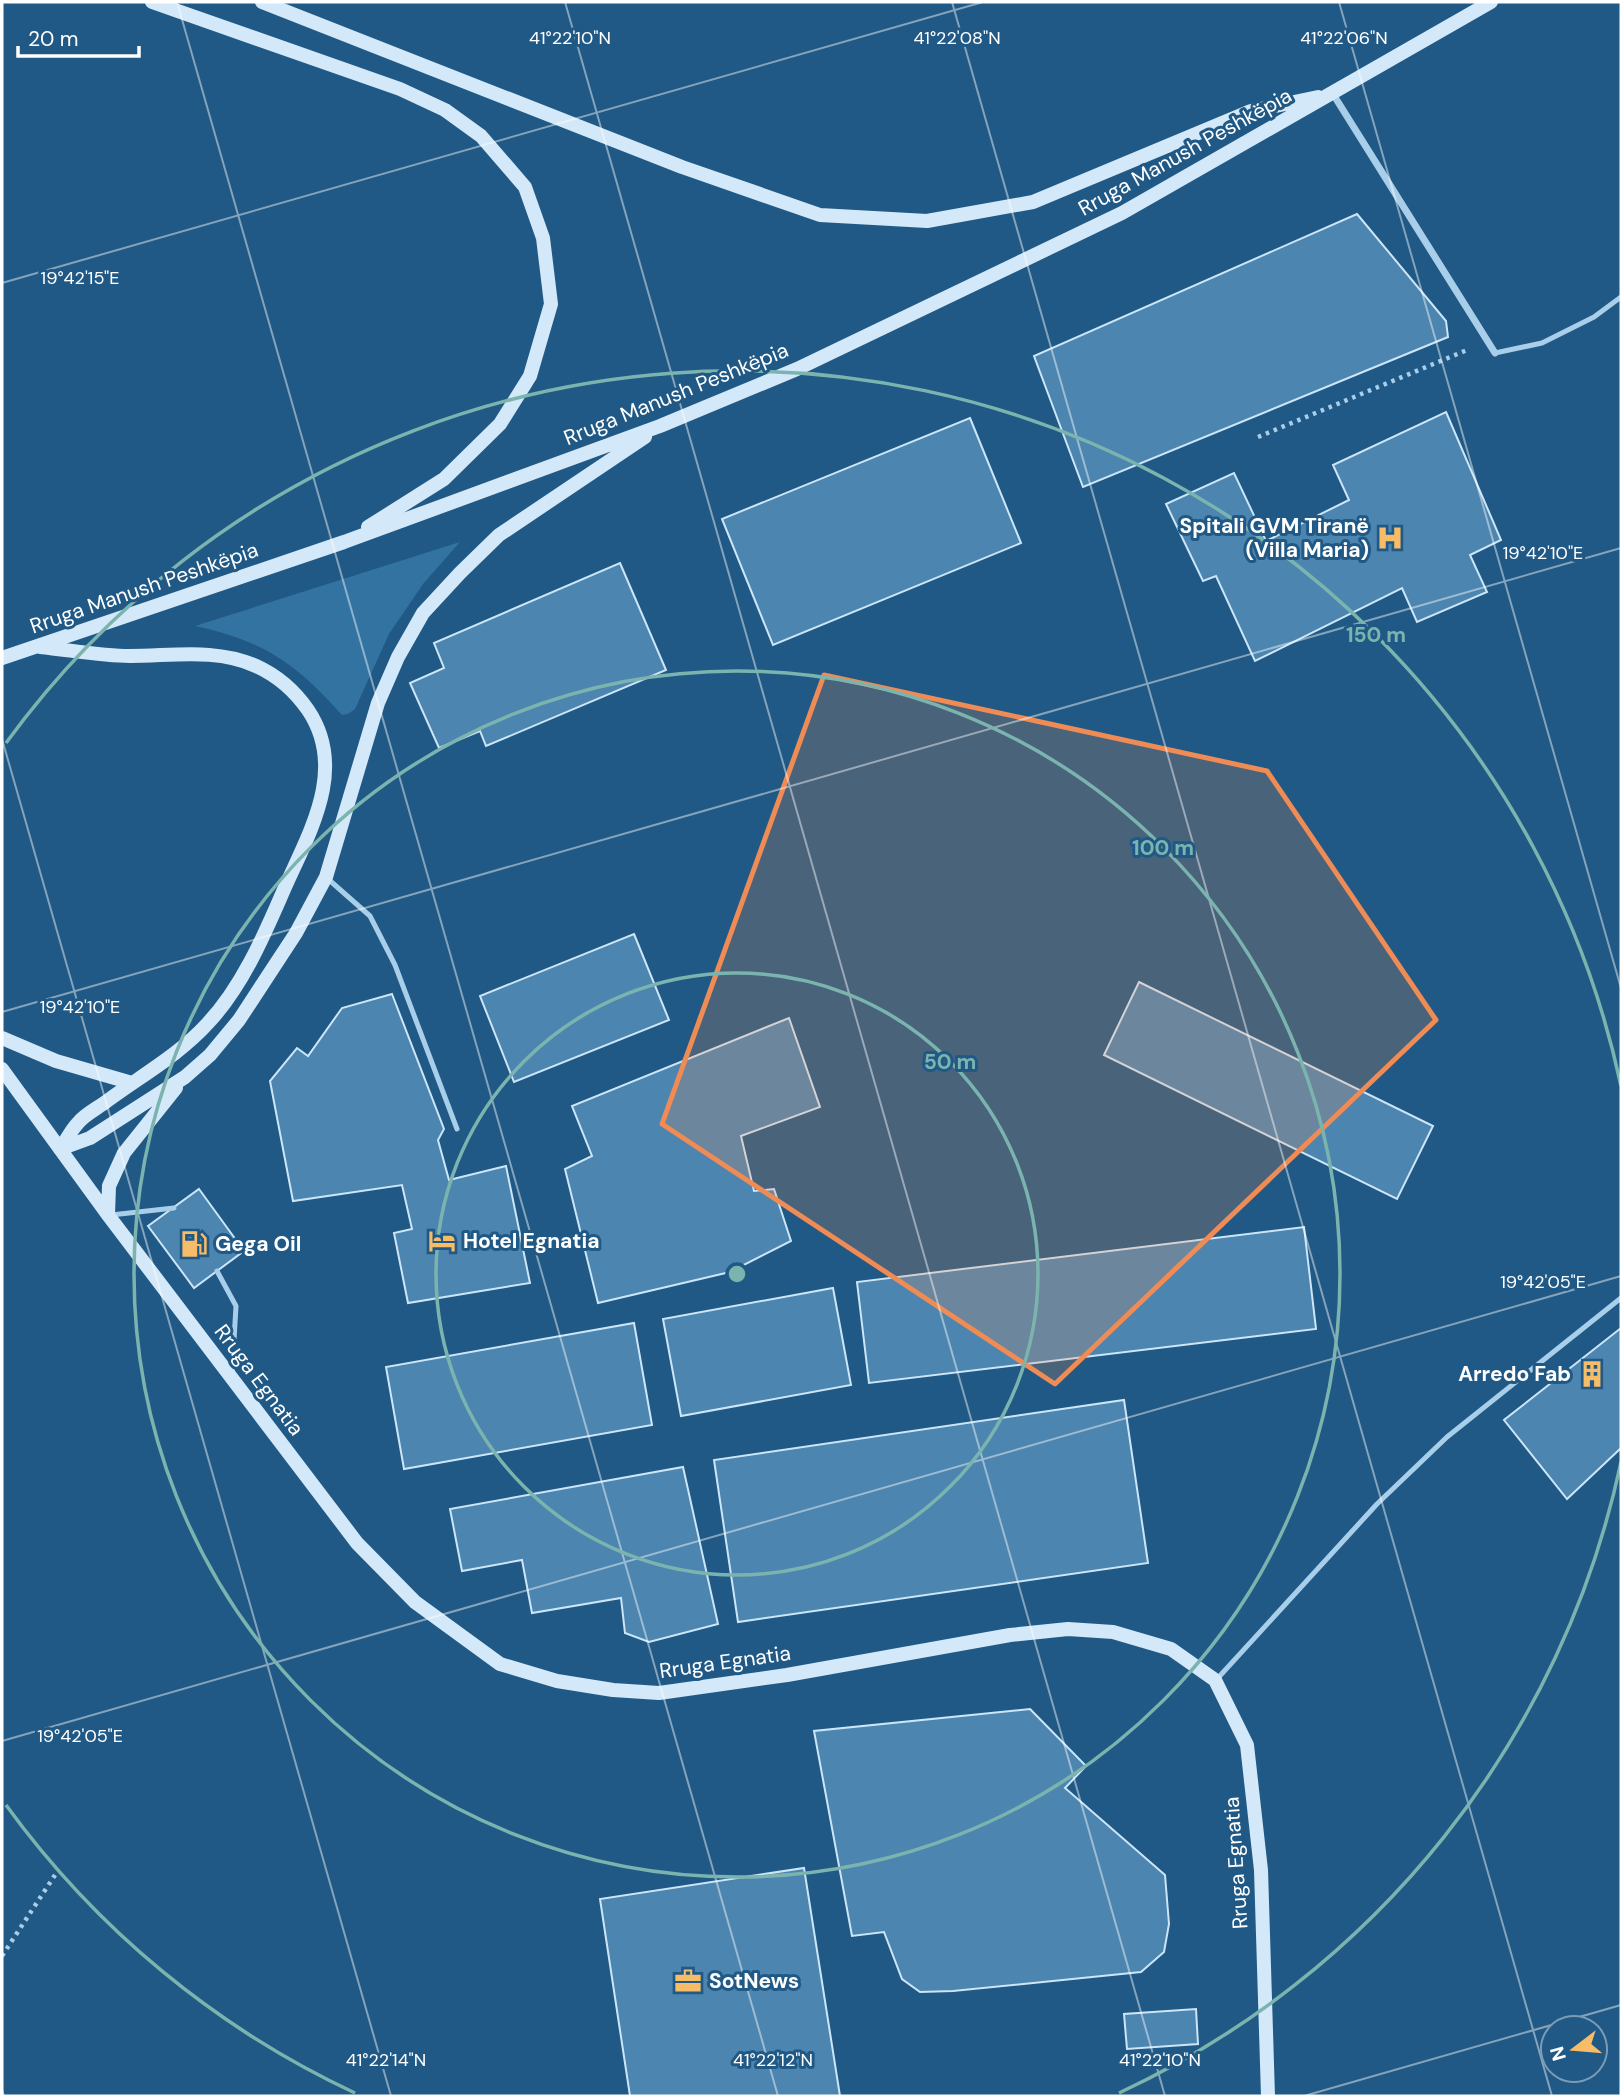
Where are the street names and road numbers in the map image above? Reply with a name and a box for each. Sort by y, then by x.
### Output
street label: Rruga Manush Peshkëpia [1073,82,1297,222]
street label: Rruga Manush Peshkëpia [560,336,792,452]
street label: Rruga Manush Peshkëpia [26,536,262,640]
street label: Rruga Egnatia [208,1319,310,1441]
street label: Rruga Egnatia [657,1639,793,1685]
street label: Rruga Egnatia [1217,1796,1255,1930]

